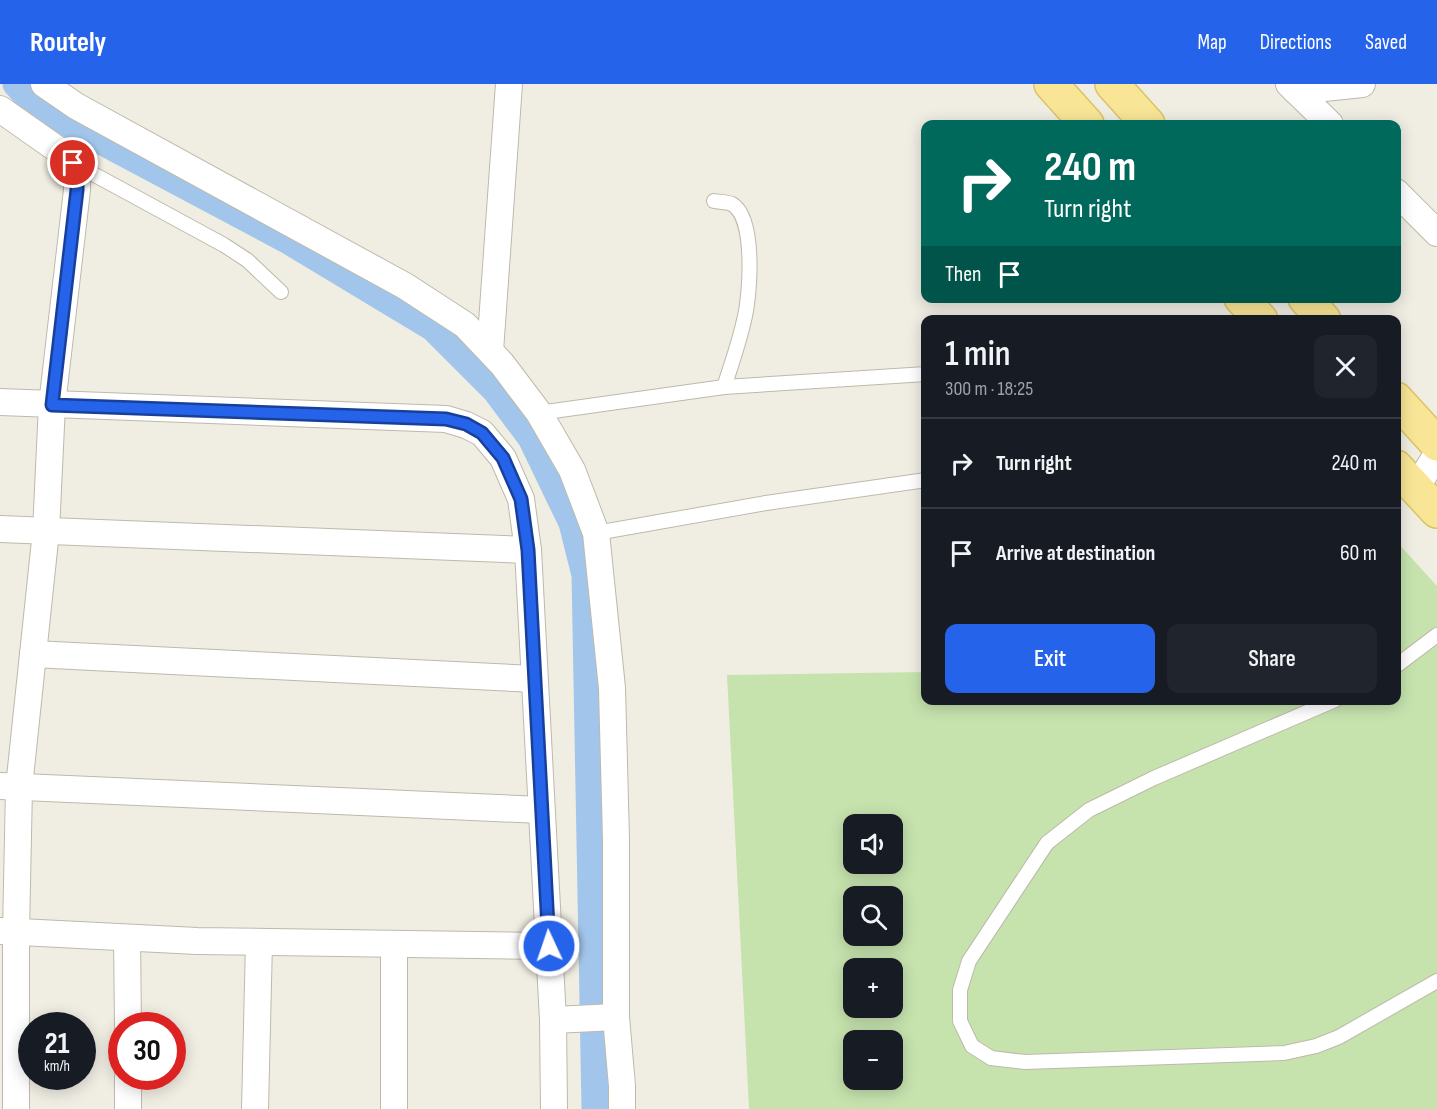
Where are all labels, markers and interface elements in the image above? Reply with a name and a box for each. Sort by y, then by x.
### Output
text: Routely [30,26,106,59]
text: Map [1197,30,1227,55]
text: Directions [1260,30,1332,55]
text: Saved [1365,30,1407,55]
pin [47,137,98,188]
text: 240 m [1044,142,1136,193]
icon: right [945,144,1023,222]
icon: arrive [56,146,89,179]
text: Turn right [1044,193,1131,225]
icon: arrive [993,258,1026,291]
text: Then [945,261,981,288]
text: 1 min [945,333,1010,376]
button: close [1314,335,1377,398]
text: 300 m · 18:25 [945,377,1033,401]
icon: right [945,447,978,480]
text: Turn right [996,450,1072,477]
text: 240 m [1331,450,1377,477]
icon: arrive [945,537,978,570]
text: Arrive at destination [996,540,1155,567]
text: 60 m [1340,540,1377,567]
button: Exit [945,624,1155,693]
button: Share [1167,624,1377,693]
map controls [843,814,903,1090]
button: sound [843,814,903,874]
button: search [843,886,903,946]
position arrow [517,914,581,978]
button: + [843,958,903,1018]
speed limit sign: 30 [108,1012,186,1090]
text: 21 [45,1026,69,1062]
button: − [843,1030,903,1090]
text: km/h [44,1057,70,1076]

